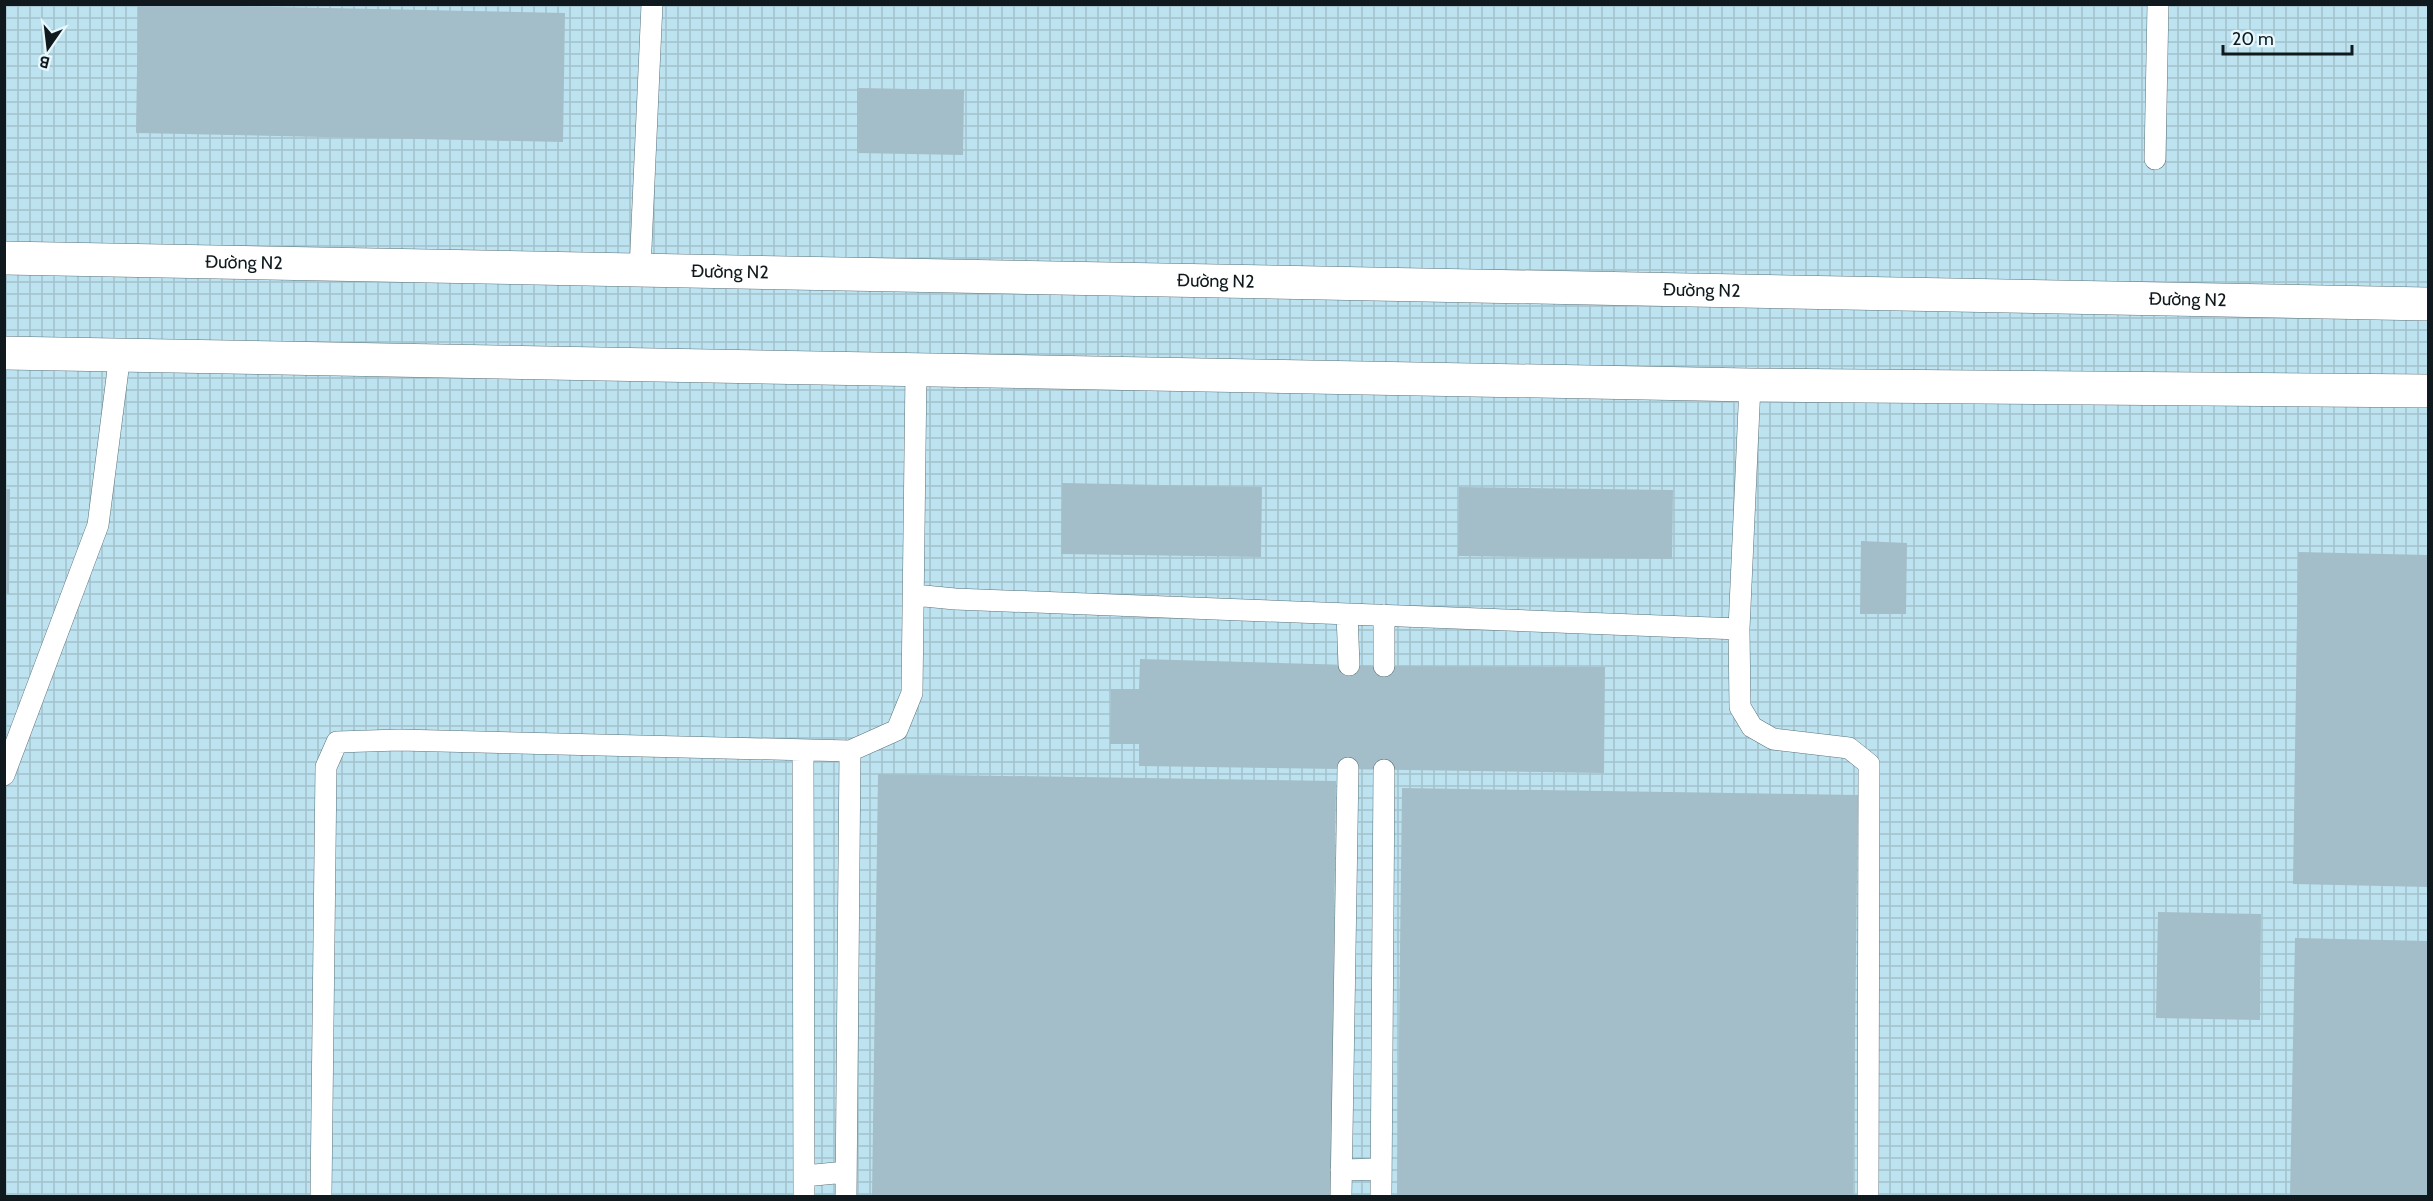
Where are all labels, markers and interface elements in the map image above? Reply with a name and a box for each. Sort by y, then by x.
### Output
north arrow [18,18,78,78]
scale bar [2223,18,2352,56]
text: 20 m [2232,28,2274,50]
text: B [37,52,52,73]
street label: Đường N2 [205,251,283,274]
street label: Đường N2 [691,260,769,284]
street label: Đường N2 [1177,269,1255,293]
street label: Đường N2 [1663,278,1741,302]
street label: Đường N2 [2149,288,2227,311]

